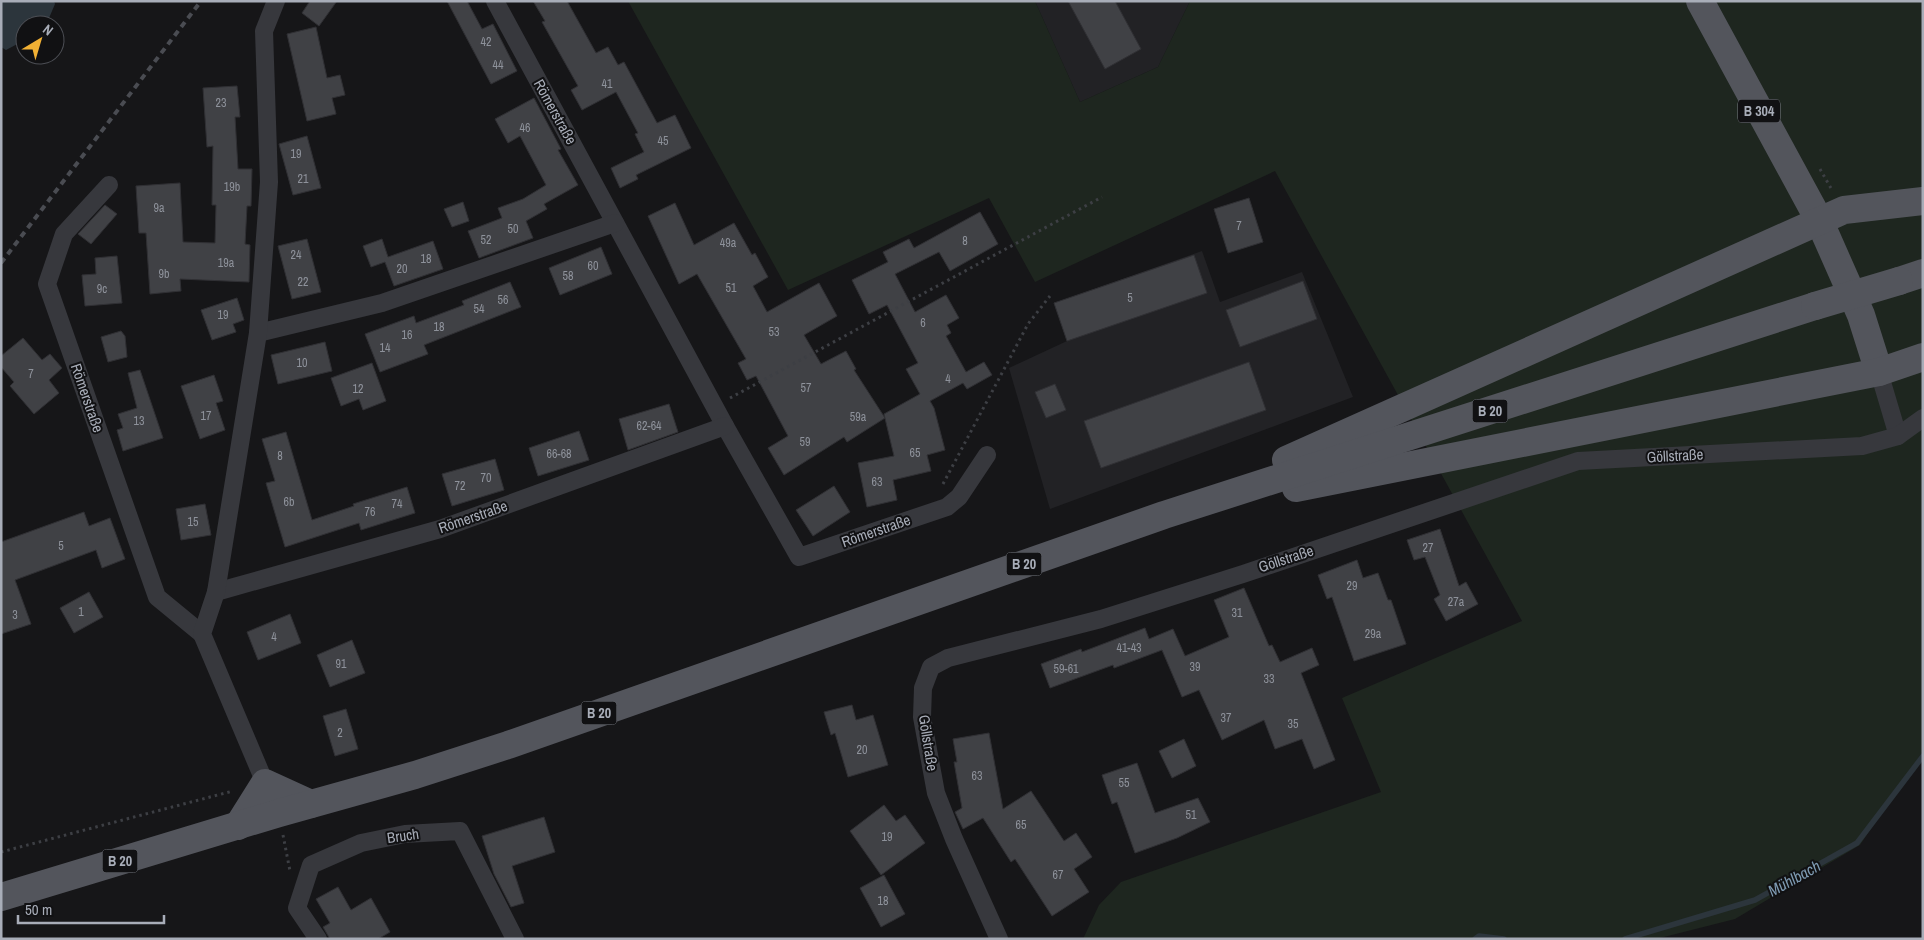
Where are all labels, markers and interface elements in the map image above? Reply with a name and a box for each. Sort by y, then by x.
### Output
north arrow [15,15,65,65]
text: N [39,20,57,39]
house number: 42 [481,34,491,50]
house number: 44 [493,57,504,73]
street label: Römerstraße [529,75,582,148]
house number: 41 [602,76,613,92]
house number: 23 [216,95,226,111]
road number: B 304 [1738,100,1780,122]
house number: 46 [520,120,530,136]
house number: 45 [658,133,669,149]
house number: 19 [291,146,301,162]
house number: 21 [298,171,309,187]
house number: 19b [224,179,240,195]
house number: 9a [154,200,165,216]
house number: 7 [1236,218,1242,234]
house number: 50 [508,221,518,237]
house number: 52 [481,232,491,248]
house number: 8 [962,233,968,249]
house number: 49a [720,235,737,251]
house number: 24 [291,247,302,263]
house number: 18 [421,251,431,267]
house number: 19a [218,255,235,271]
house number: 60 [588,258,598,274]
house number: 20 [397,261,407,277]
house number: 9b [159,266,169,282]
house number: 58 [563,268,573,284]
house number: 22 [298,274,308,290]
house number: 51 [726,280,737,296]
house number: 9c [97,281,107,297]
house number: 5 [1127,290,1133,306]
house number: 56 [498,292,508,308]
house number: 54 [474,301,485,317]
house number: 19 [218,307,228,323]
house number: 6 [920,315,926,331]
house number: 18 [434,319,444,335]
house number: 53 [769,324,779,340]
house number: 16 [402,327,412,343]
house number: 14 [380,340,391,356]
house number: 10 [297,355,307,371]
street label: Römerstraße [66,360,109,435]
house number: 7 [28,366,34,382]
house number: 4 [945,371,951,387]
house number: 57 [801,380,812,396]
house number: 12 [353,381,363,397]
road number: B 20 [1472,400,1508,422]
house number: 17 [201,408,212,424]
house number: 59a [850,409,867,425]
house number: 13 [134,413,144,429]
house number: 62-64 [636,418,662,434]
house number: 59 [800,434,810,450]
street label: Göllstraße [1646,444,1704,467]
house number: 65 [910,445,921,461]
house number: 66-68 [546,446,572,462]
house number: 8 [277,448,283,464]
house number: 70 [481,470,491,486]
house number: 63 [872,474,882,490]
house number: 72 [455,478,465,494]
house number: 6b [284,494,294,510]
street label: Römerstraße [435,495,510,538]
house number: 74 [392,496,403,512]
house number: 76 [365,504,375,520]
street label: Römerstraße [838,509,913,552]
house number: 15 [188,514,199,530]
house number: 5 [58,538,64,554]
street label: Göllstraße [1256,540,1316,577]
house number: 27 [1423,540,1434,556]
road number: B 20 [1006,552,1042,576]
house number: 29 [1347,578,1357,594]
house number: 27a [1448,594,1465,610]
house number: 1 [78,604,84,620]
house number: 31 [1232,605,1243,621]
house number: 3 [12,607,18,623]
house number: 29a [1365,626,1382,642]
house number: 4 [271,629,277,645]
house number: 41-43 [1116,640,1142,656]
house number: 91 [336,656,347,672]
house number: 39 [1190,659,1200,675]
house number: 59-61 [1053,661,1079,677]
house number: 33 [1264,671,1274,687]
road number: B 20 [582,701,616,724]
house number: 37 [1221,710,1232,726]
street label: Göllstraße [914,713,943,773]
house number: 35 [1288,716,1299,732]
house number: 2 [337,725,343,741]
house number: 20 [857,742,867,758]
house number: 63 [972,768,982,784]
house number: 55 [1119,775,1130,791]
house number: 51 [1186,807,1197,823]
house number: 65 [1016,817,1027,833]
street label: Bruch [386,823,420,848]
house number: 19 [882,829,892,845]
road number: B 20 [102,849,138,872]
water label: Mühlbach [1764,855,1824,901]
house number: 67 [1053,867,1064,883]
scale bar [18,892,164,924]
house number: 18 [878,893,888,909]
text: 50 m [25,899,52,920]

